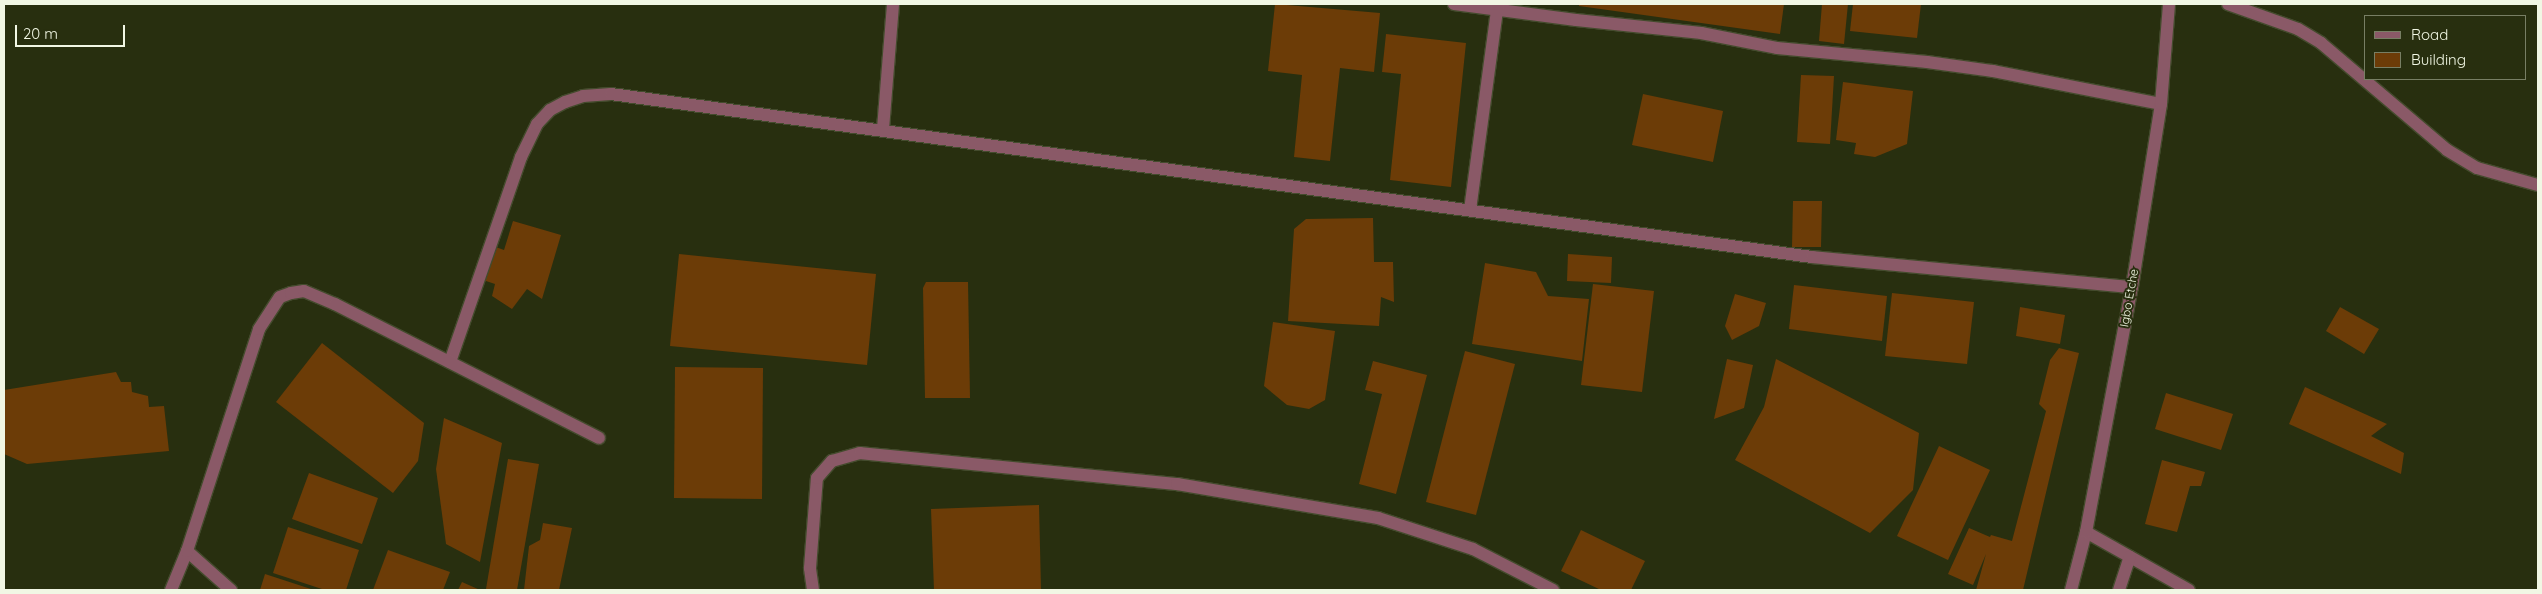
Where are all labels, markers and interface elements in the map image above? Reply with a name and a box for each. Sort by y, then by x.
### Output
scale bar [18,15,128,47]
legend [2364,15,2527,80]
text: 20 m [23,24,58,43]
text: Road [2411,25,2448,44]
text: Building [2411,50,2466,69]
street label: Igbo Etche [2117,268,2141,328]

